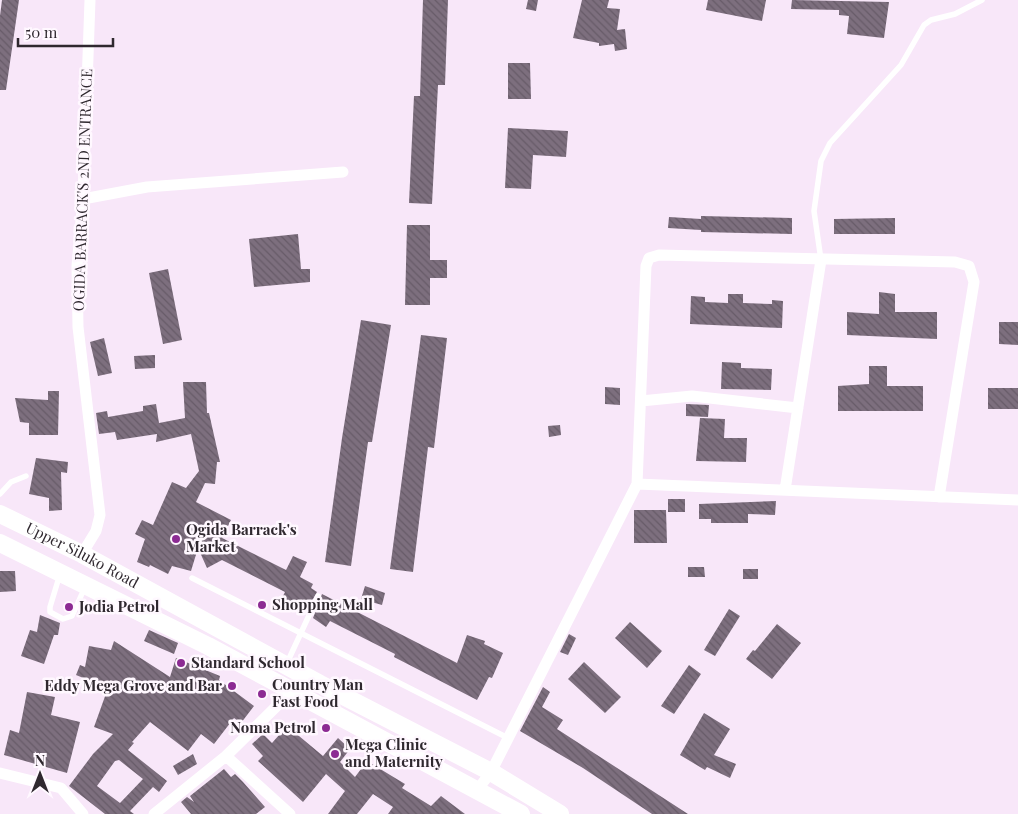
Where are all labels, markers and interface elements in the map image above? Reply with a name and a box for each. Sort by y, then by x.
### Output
scale bar [18,15,112,47]
text: 50 m [25,22,58,42]
street label: OGIDA BARRACK'S 2ND ENTRANCE [68,68,96,312]
street label: Upper Siluko Road [23,517,143,592]
place label: Ogida Barrack's Market [186,519,297,556]
marker: Ogida Barrack's Market [170,533,182,545]
place label: Shopping Mall [272,594,373,614]
place label: Jodia Petrol [78,596,160,616]
marker: Shopping Mall [256,599,268,611]
marker: Jodia Petrol [63,601,75,613]
place label: Standard School [191,652,305,672]
marker: Standard School [175,657,187,669]
place label: Country Man Fast Food [272,674,364,711]
place label: Eddy Mega Grove and Bar [44,675,222,695]
marker: Eddy Mega Grove and Bar [226,680,238,692]
marker: Country Man Fast Food [256,688,268,700]
place label: Noma Petrol [230,717,316,737]
marker: Noma Petrol [320,722,332,734]
place label: Mega Clinic and Maternity [345,734,443,771]
marker: Mega Clinic and Maternity [329,748,341,760]
north arrow [15,749,65,799]
text: N [35,751,45,770]

